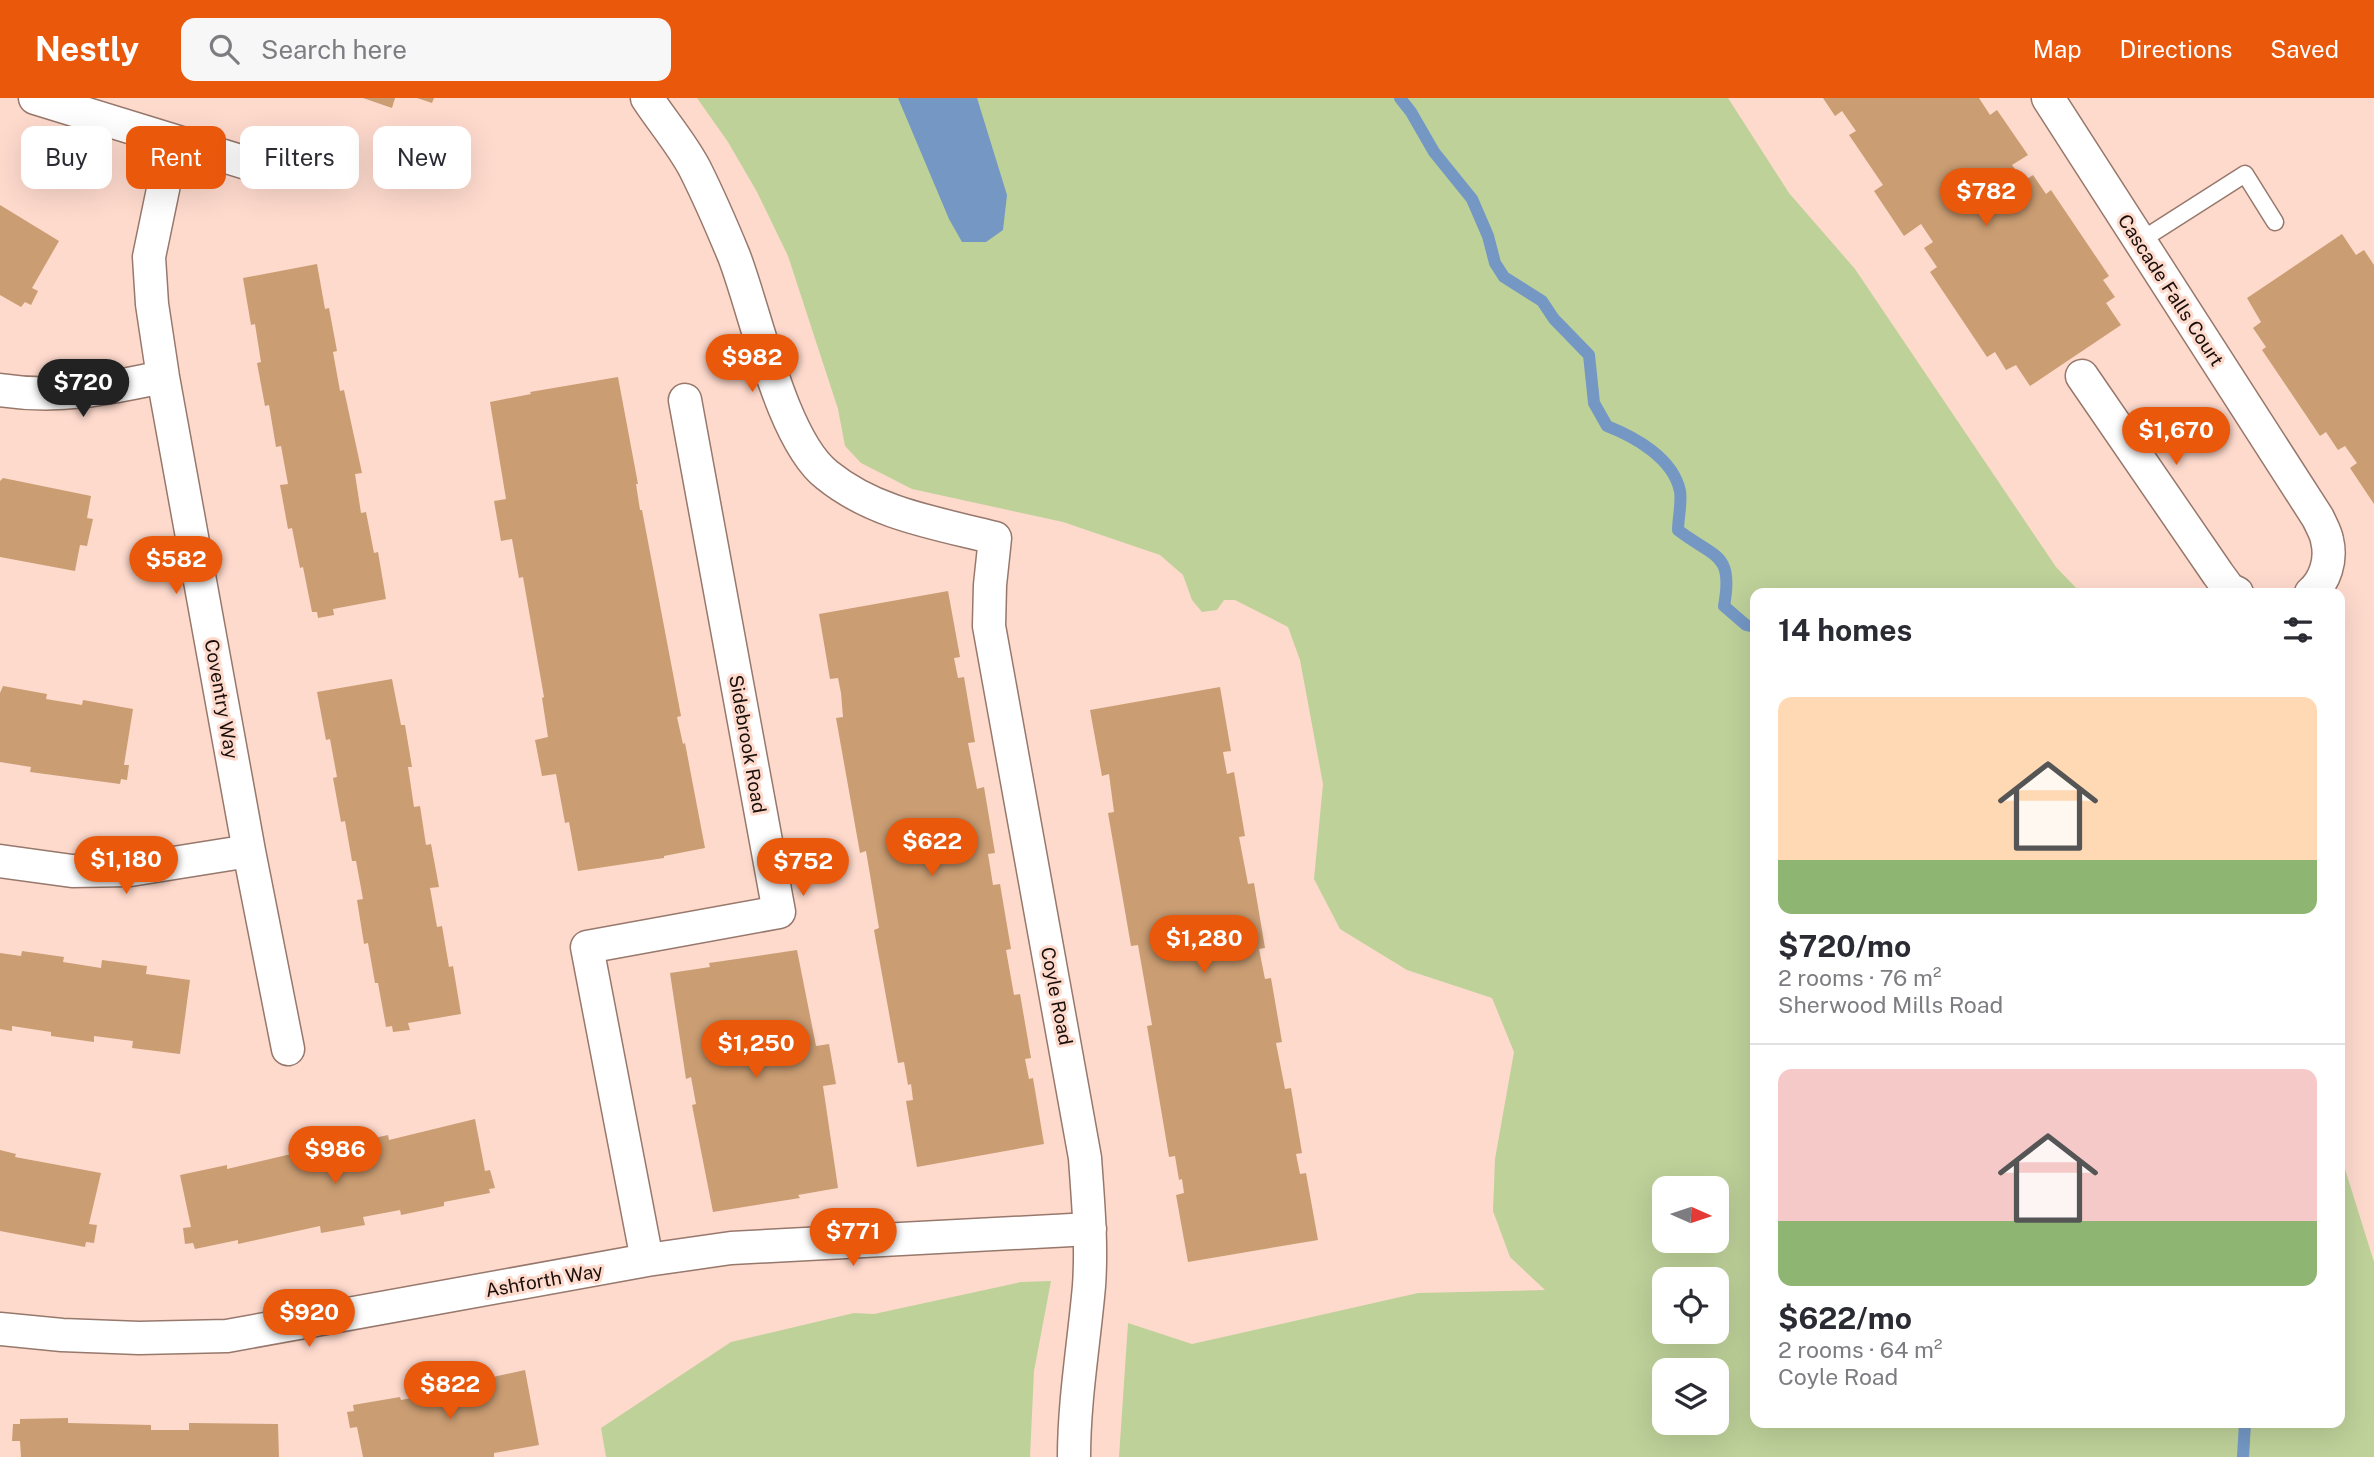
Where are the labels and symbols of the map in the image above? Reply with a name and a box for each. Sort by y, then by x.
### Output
pin: $782 [1945,169,2027,228]
street label: Cascade Falls Court [2114,210,2228,370]
pin: $982 [711,334,793,394]
pin: $720 [42,360,124,419]
pin: $1,670 [2119,408,2233,467]
pin: $582 [135,536,217,596]
street label: Coventry Way [201,637,243,761]
street label: Sidebrook Road [725,673,771,815]
pin: $622 [891,818,973,878]
pin: $1,180 [69,836,183,896]
pin: $752 [762,838,844,898]
pin: $1,280 [1147,916,1261,975]
street label: Coyle Road [1037,945,1077,1047]
pin: $1,250 [699,1020,813,1080]
pin: $986 [294,1126,376,1186]
north arrow [1652,1176,1729,1253]
pin: $771 [812,1208,894,1268]
street label: Ashforth Way [484,1259,604,1301]
pin: $920 [268,1290,350,1349]
pin: $822 [409,1362,491,1421]

